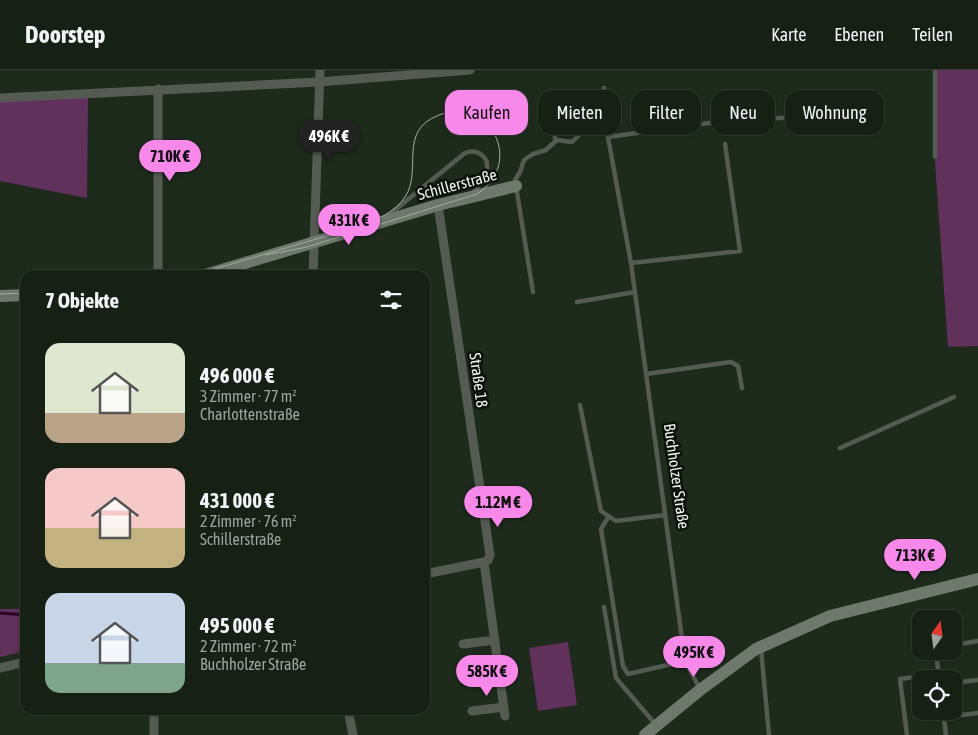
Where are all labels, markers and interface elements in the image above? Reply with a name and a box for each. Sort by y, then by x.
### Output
text: Doorstep [25,21,106,48]
text: Karte [771,24,806,45]
text: Ebenen [834,24,884,45]
text: Teilen [912,24,953,45]
chip: Kaufen [445,90,528,135]
chip: Mieten [538,90,621,135]
chip: Filter [631,90,701,135]
chip: Neu [711,90,775,135]
chip: Wohnung [785,90,884,135]
pin: 496K € [288,119,370,162]
text: 496K € [309,127,349,145]
pin: 710K € [129,140,211,182]
text: 710K € [150,147,190,165]
street label: Schillerstraße [415,165,499,203]
pin: 431K € [308,204,390,246]
text: 431K € [329,211,369,229]
icon: filters [377,286,405,314]
text: 7 Objekte [45,288,119,312]
street label: Straße 18 [466,351,492,409]
icon: home [85,363,145,423]
text: 496 000 € [200,363,274,387]
text: 3 Zimmer · 77 m² [200,387,297,405]
text: Charlottenstraße [200,405,300,423]
street label: Buchholzer Straße [661,422,693,530]
pin: 1.12M € [452,486,544,528]
icon: home [85,488,145,548]
text: 431 000 € [200,488,274,512]
text: 1.12M € [475,493,521,511]
text: 2 Zimmer · 76 m² [200,512,297,530]
text: Schillerstraße [200,530,281,548]
pin: 713K € [874,538,956,581]
text: 713K € [895,546,935,564]
north arrow [912,610,962,660]
map controls [912,610,962,720]
icon: home [85,613,145,673]
text: 495 000 € [200,613,274,637]
pin: 495K € [653,636,735,678]
text: 2 Zimmer · 72 m² [200,637,297,655]
text: 495K € [674,643,714,661]
pin: 585K € [446,654,528,697]
text: Buchholzer Straße [200,655,306,673]
text: 585K € [467,662,507,680]
button: locate [912,670,962,720]

